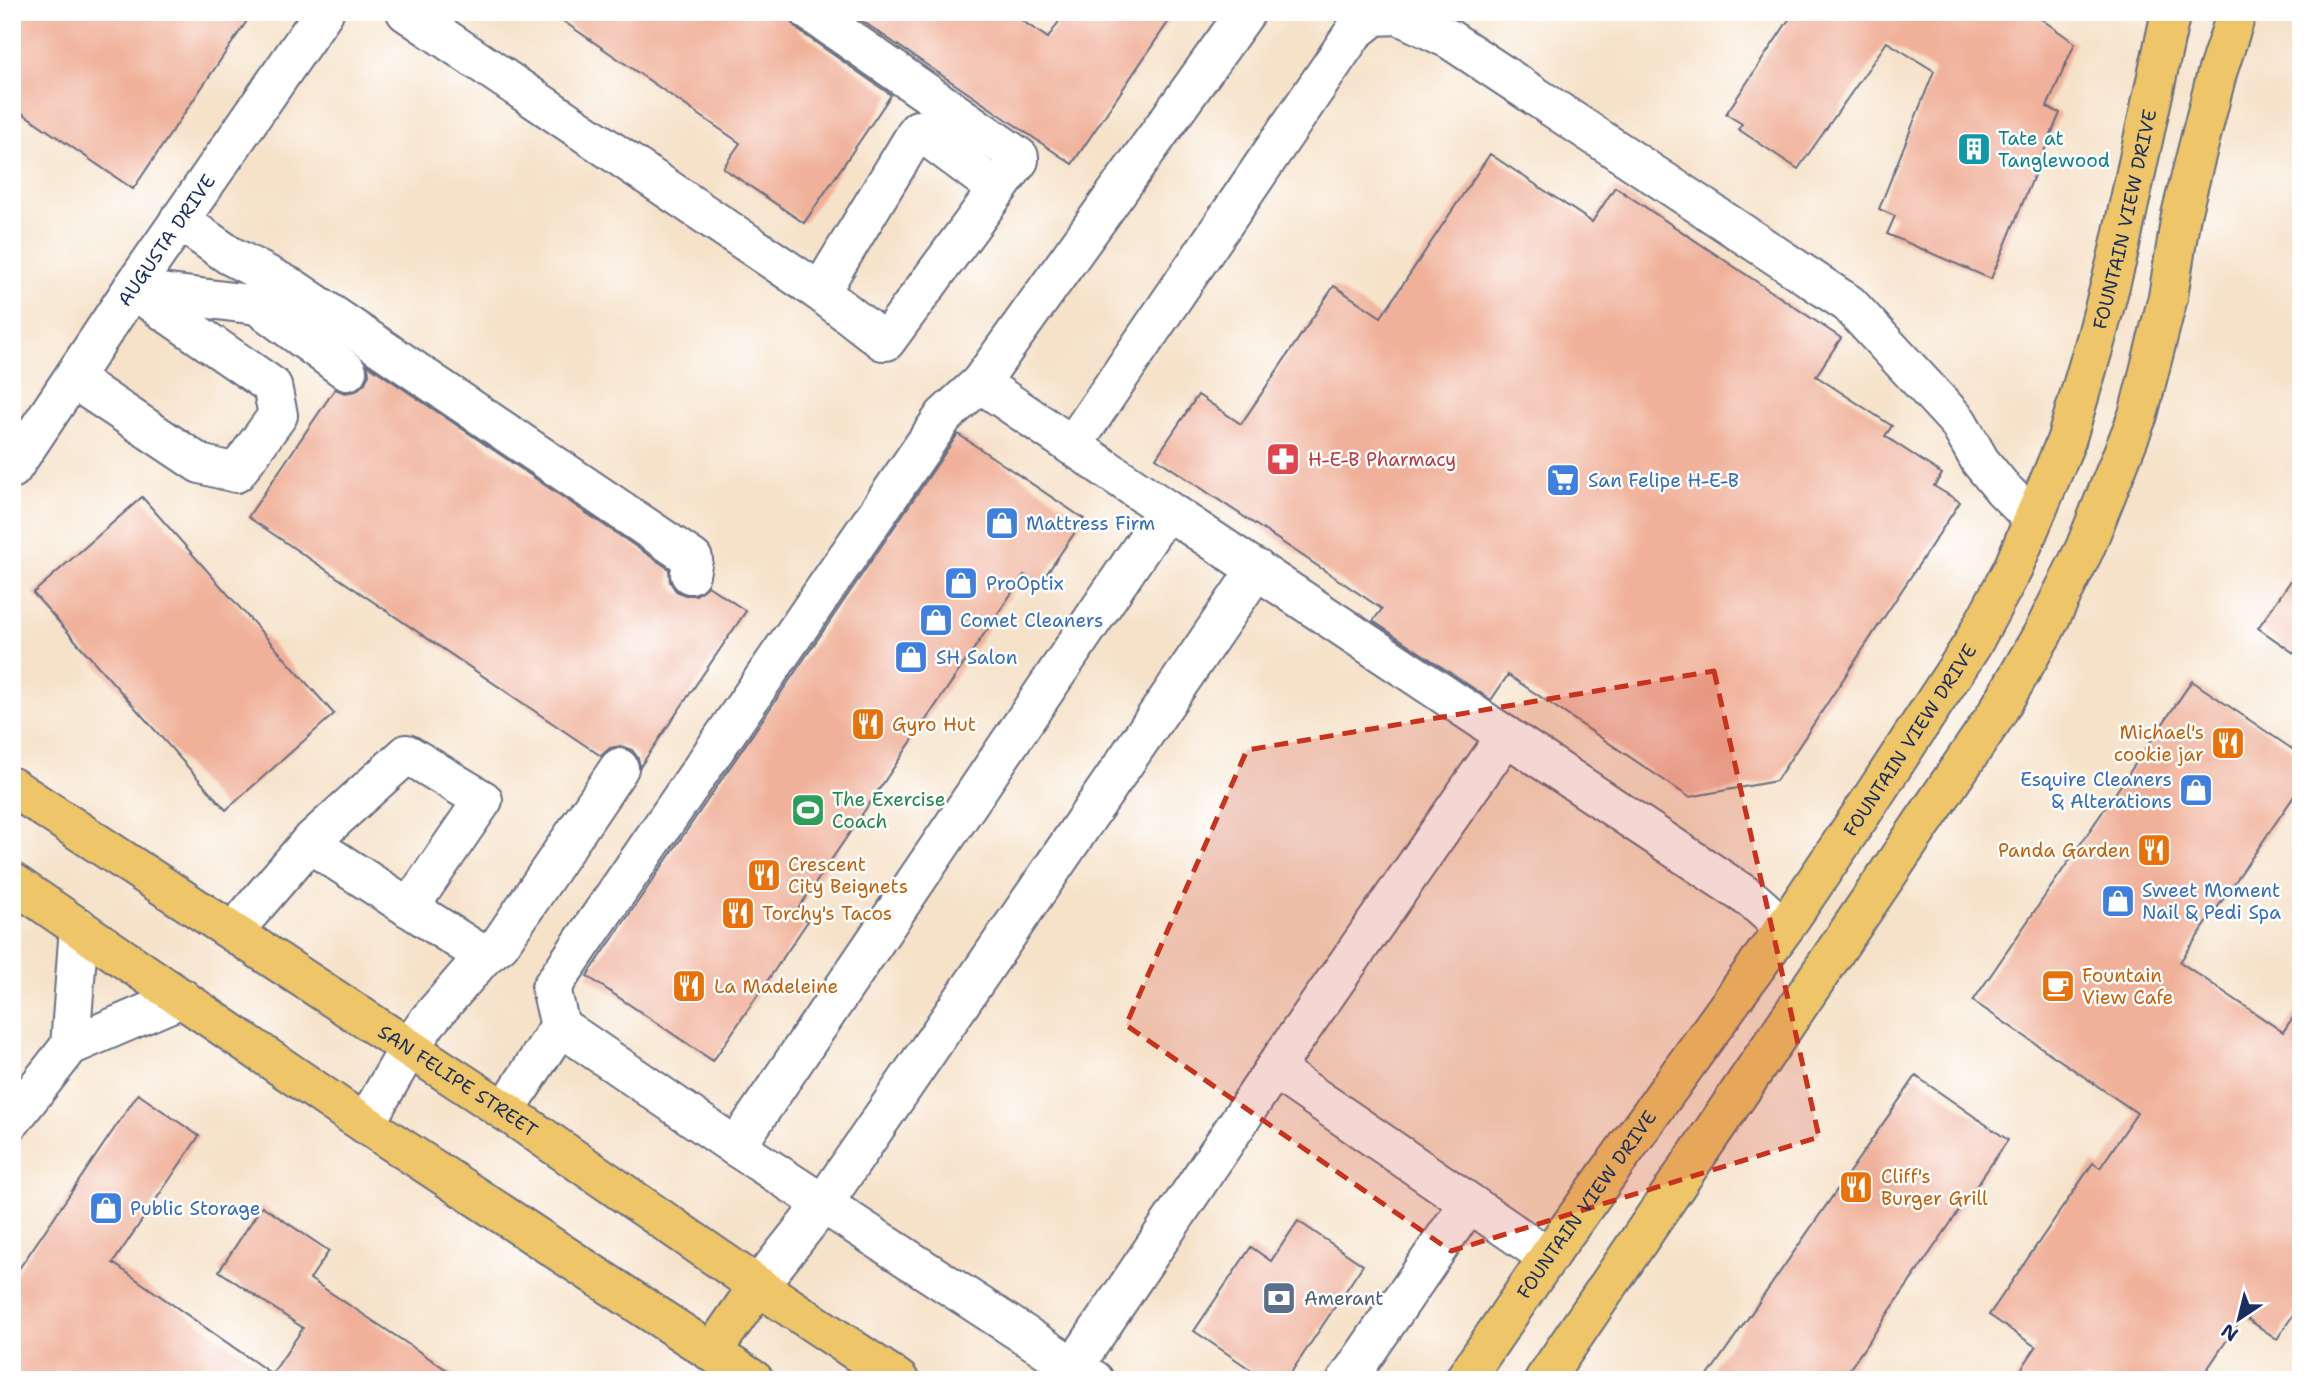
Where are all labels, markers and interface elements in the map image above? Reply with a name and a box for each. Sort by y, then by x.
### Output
street label: FOUNTAIN VIEW DRIVE [2087,107,2162,332]
place label: Tate at Tanglewood [1998,126,2110,173]
building icon: Tate at Tanglewood [1955,130,1993,168]
street label: AUGUSTA DRIVE [112,169,221,311]
pharmacy icon: H-E-B Pharmacy [1264,440,1302,478]
place label: H-E-B Pharmacy [1308,447,1456,472]
supermarket icon: San Felipe H-E-B [1544,461,1582,499]
place label: San Felipe H-E-B [1588,468,1739,493]
shop icon: Mattress Firm [983,504,1021,542]
place label: Mattress Firm [1026,511,1155,536]
shop icon: ProOptix [942,564,980,602]
place label: ProOptix [986,571,1064,596]
shop icon: Comet Cleaners [917,601,955,639]
place label: Comet Cleaners [960,608,1103,633]
shop icon: SH Salon [892,638,930,676]
street label: FOUNTAIN VIEW DRIVE [1837,639,1982,841]
place label: SH Salon [936,645,1017,670]
restaurant icon: Gyro Hut [849,705,887,743]
place label: Gyro Hut [892,712,976,737]
place label: Michael's cookie jar [2114,720,2204,767]
restaurant icon: Michael's cookie jar [2209,724,2247,762]
place label: Esquire Cleaners & Alterations [2020,767,2172,814]
shop icon: Esquire Cleaners & Alterations [2177,771,2215,809]
place label: The Exercise Coach [832,787,945,834]
sports icon: The Exercise Coach [789,791,827,829]
restaurant icon: Panda Garden [2135,831,2173,869]
place label: Panda Garden [1998,838,2130,863]
place label: Crescent City Beignets [788,852,908,899]
restaurant icon: Crescent City Beignets [745,856,783,894]
place label: Sweet Moment Nail & Pedi Spa [2142,878,2281,925]
shop icon: Sweet Moment Nail & Pedi Spa [2099,882,2137,920]
restaurant icon: Torchy's Tacos [719,894,757,932]
place label: Torchy's Tacos [762,901,892,926]
place label: Fountain View Cafe [2082,963,2173,1010]
restaurant icon: La Madeleine [670,967,708,1005]
cafe icon: Fountain View Cafe [2039,967,2077,1005]
place label: La Madeleine [714,974,838,999]
street label: SAN FELIPE STREET [374,1019,543,1143]
street label: FOUNTAIN VIEW DRIVE [1511,1105,1662,1303]
place label: Cliff's Burger Grill [1881,1164,1988,1211]
restaurant icon: Cliff's Burger Grill [1837,1168,1875,1206]
shop icon: Public Storage [87,1189,125,1227]
place label: Public Storage [130,1196,261,1221]
bank icon: Amerant [1260,1279,1298,1317]
north arrow [2204,1284,2274,1354]
place label: Amerant [1304,1286,1384,1311]
text: N [2216,1318,2243,1347]

